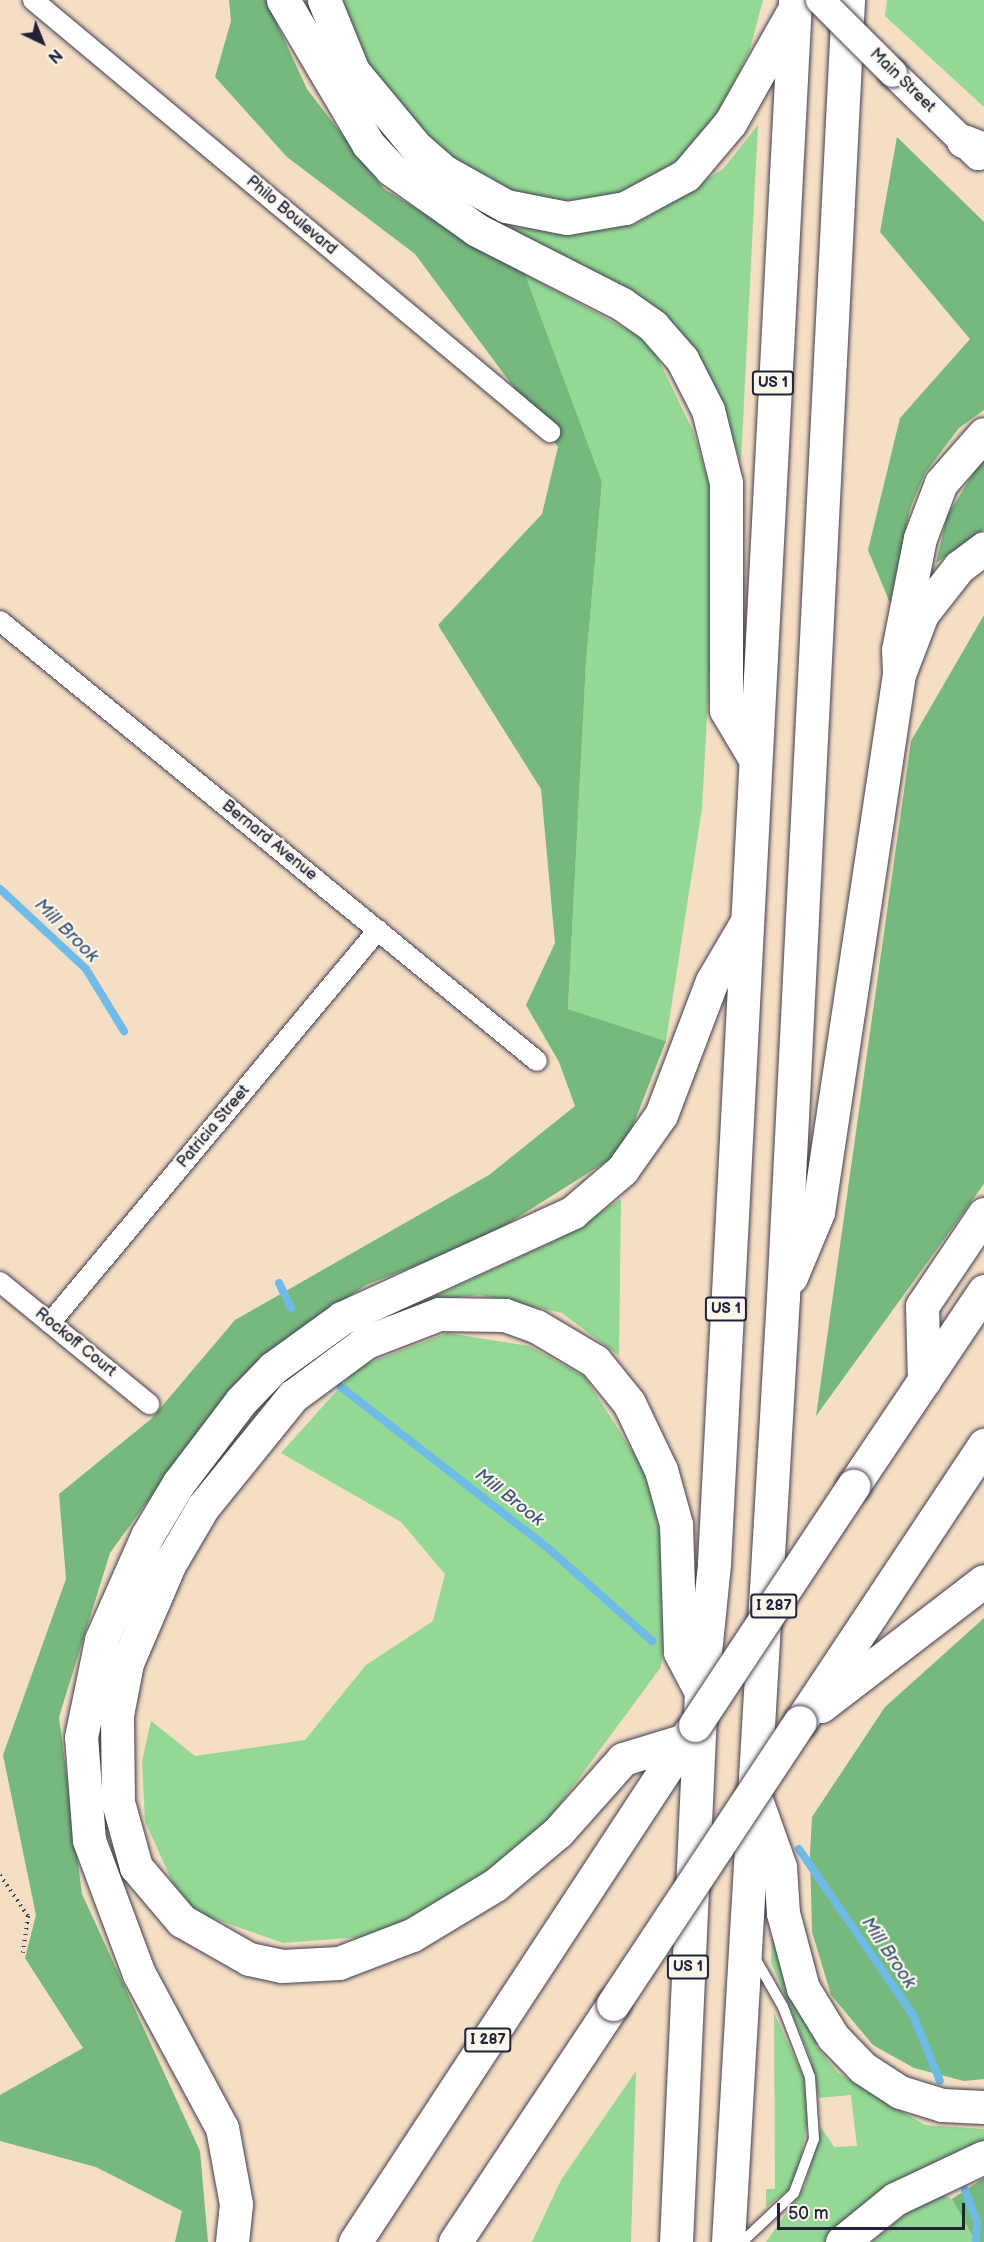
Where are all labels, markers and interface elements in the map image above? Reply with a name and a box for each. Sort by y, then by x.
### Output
north arrow [12,12,72,72]
text: N [44,44,65,67]
street label: Main Street [865,45,939,117]
street label: Philo Boulevard [242,173,340,259]
road number: US 1 [750,371,796,395]
street label: Bernard Avenue [218,797,320,885]
water label: Mill Brook [30,895,102,967]
street label: Patricia Street [174,1082,254,1172]
road number: US 1 [704,1297,748,1321]
street label: Rockoff Court [31,1304,119,1382]
water label: Mill Brook [470,1464,548,1532]
road number: I 287 [750,1594,798,1618]
water label: Mill Brook [856,1913,920,1993]
road number: US 1 [666,1955,710,1979]
road number: I 287 [464,2028,512,2052]
scale bar [780,2191,968,2229]
text: 50 m [788,2203,829,2224]

